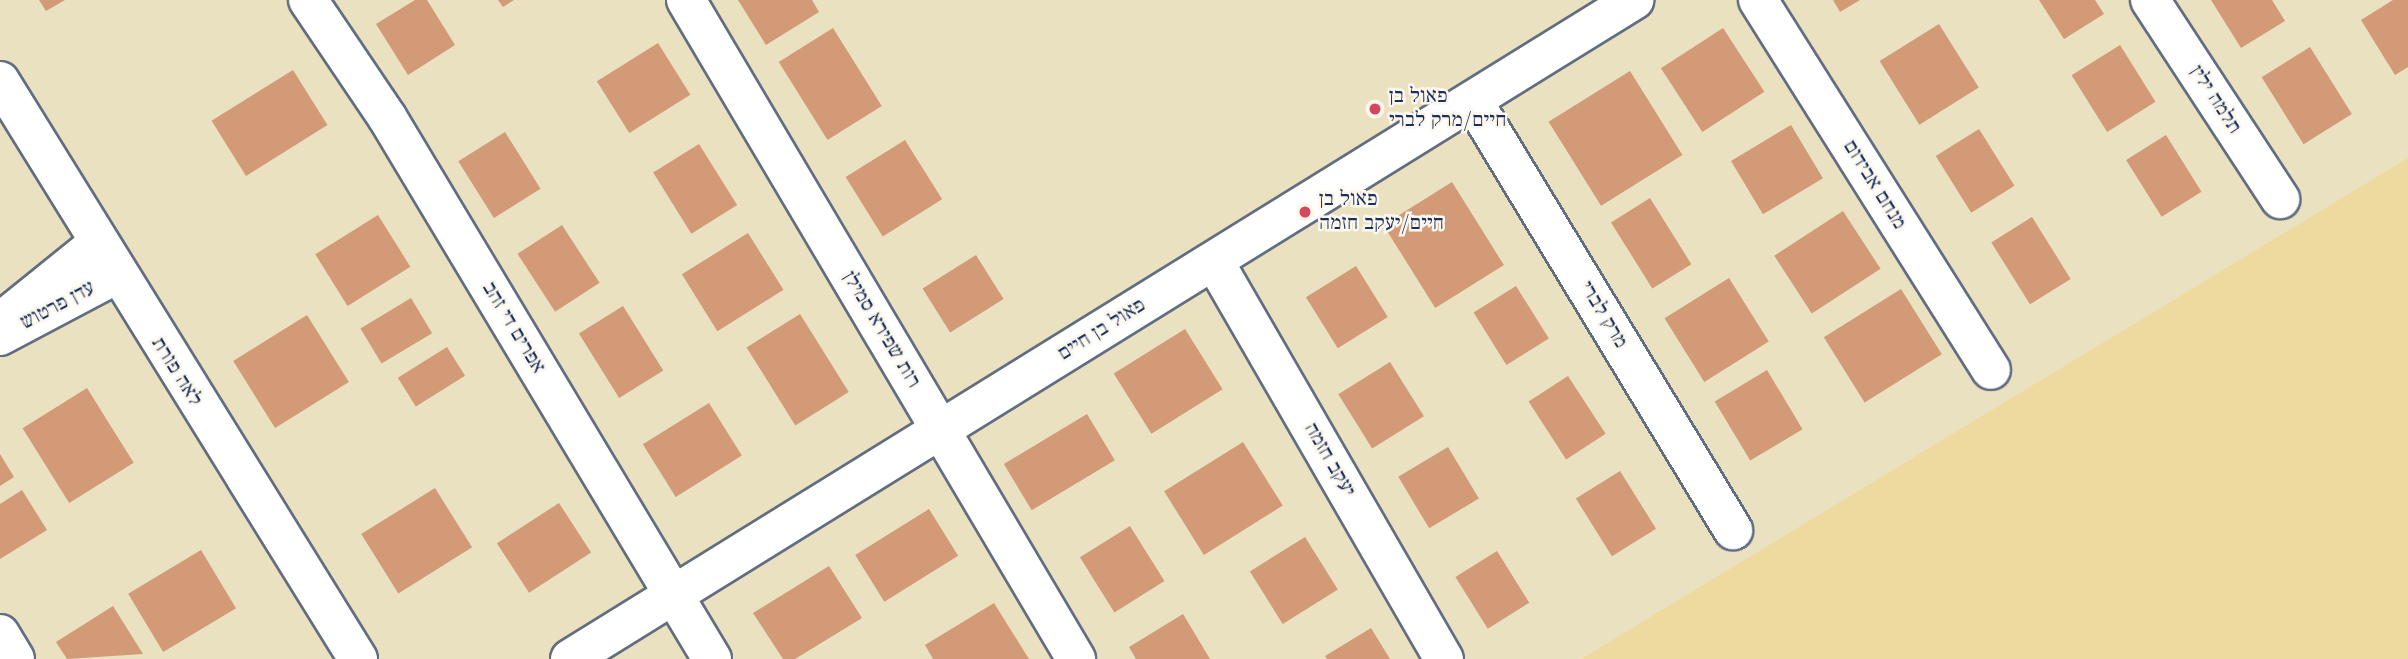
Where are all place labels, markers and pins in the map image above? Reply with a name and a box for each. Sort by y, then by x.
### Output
place label: פאול בן חיים/מרק לברי [1389,84,1506,134]
marker: פאול בן חיים/מרק לברי [1367,101,1383,117]
place label: פאול בן חיים/יעקב חזמה [1319,187,1444,237]
marker: פאול בן חיים/יעקב חזמה [1297,204,1313,220]

